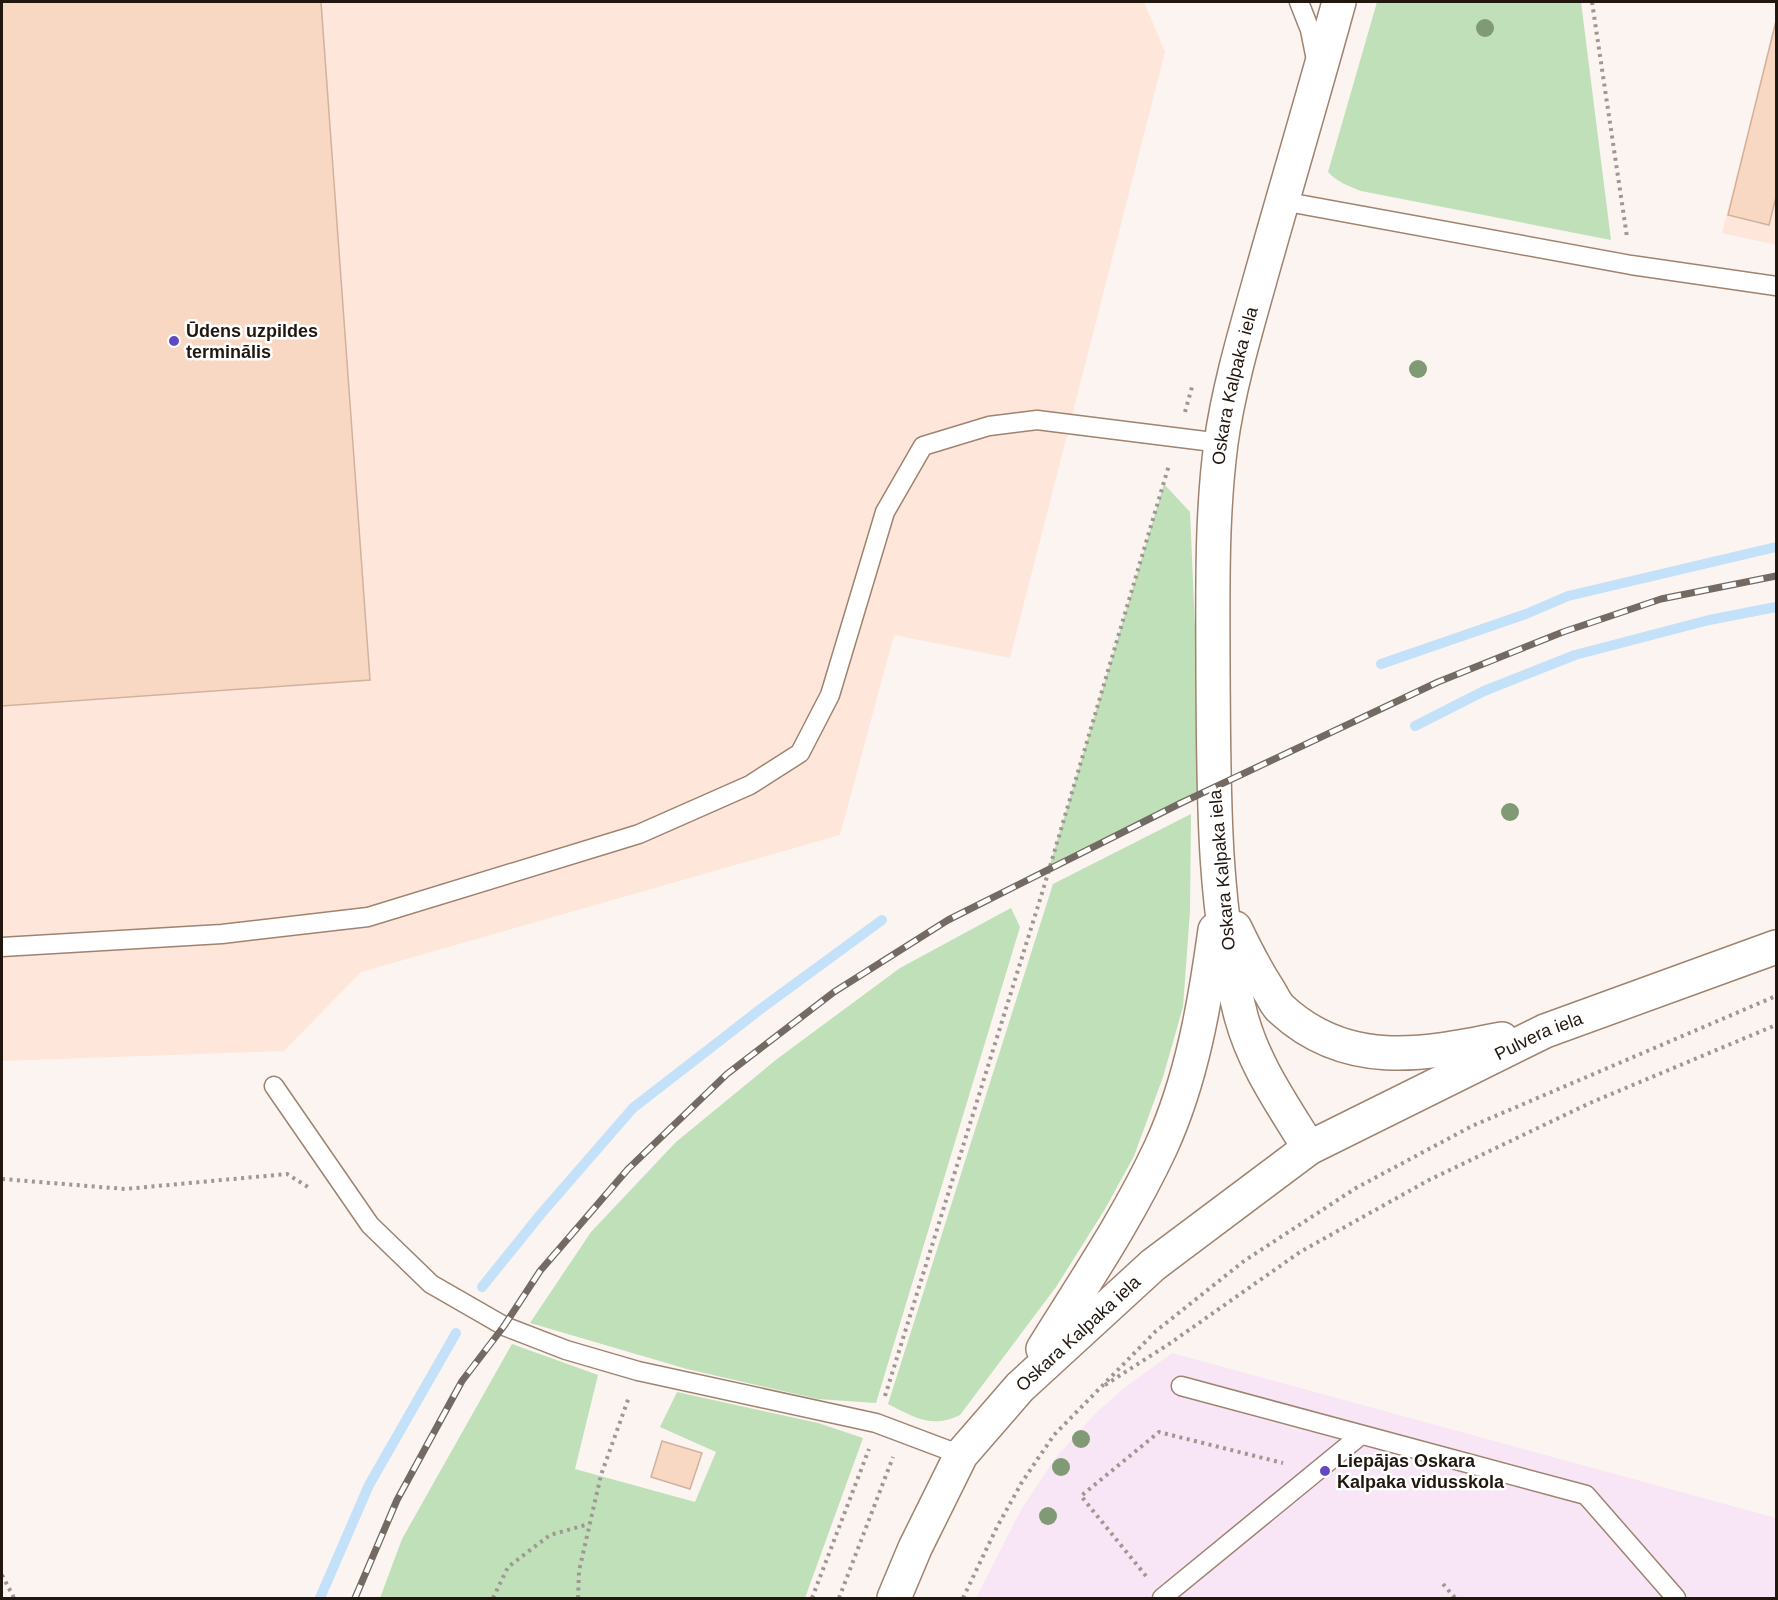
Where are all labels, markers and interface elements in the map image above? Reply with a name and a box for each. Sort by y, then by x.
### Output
street label: Oskara Kalpaka iela [1208,304,1262,466]
place label: Ūdens uzpildes terminālis [186,321,318,362]
marker: Ūdens uzpildes terminālis [167,334,181,348]
street label: Oskara Kalpaka iela [1205,788,1239,951]
street label: Pulvera iela [1491,1008,1586,1064]
street label: Oskara Kalpaka iela [1012,1271,1145,1395]
place label: Liepājas Oskara Kalpaka vidusskola [1337,1451,1505,1492]
marker: Liepājas Oskara Kalpaka vidusskola [1318,1464,1332,1478]

